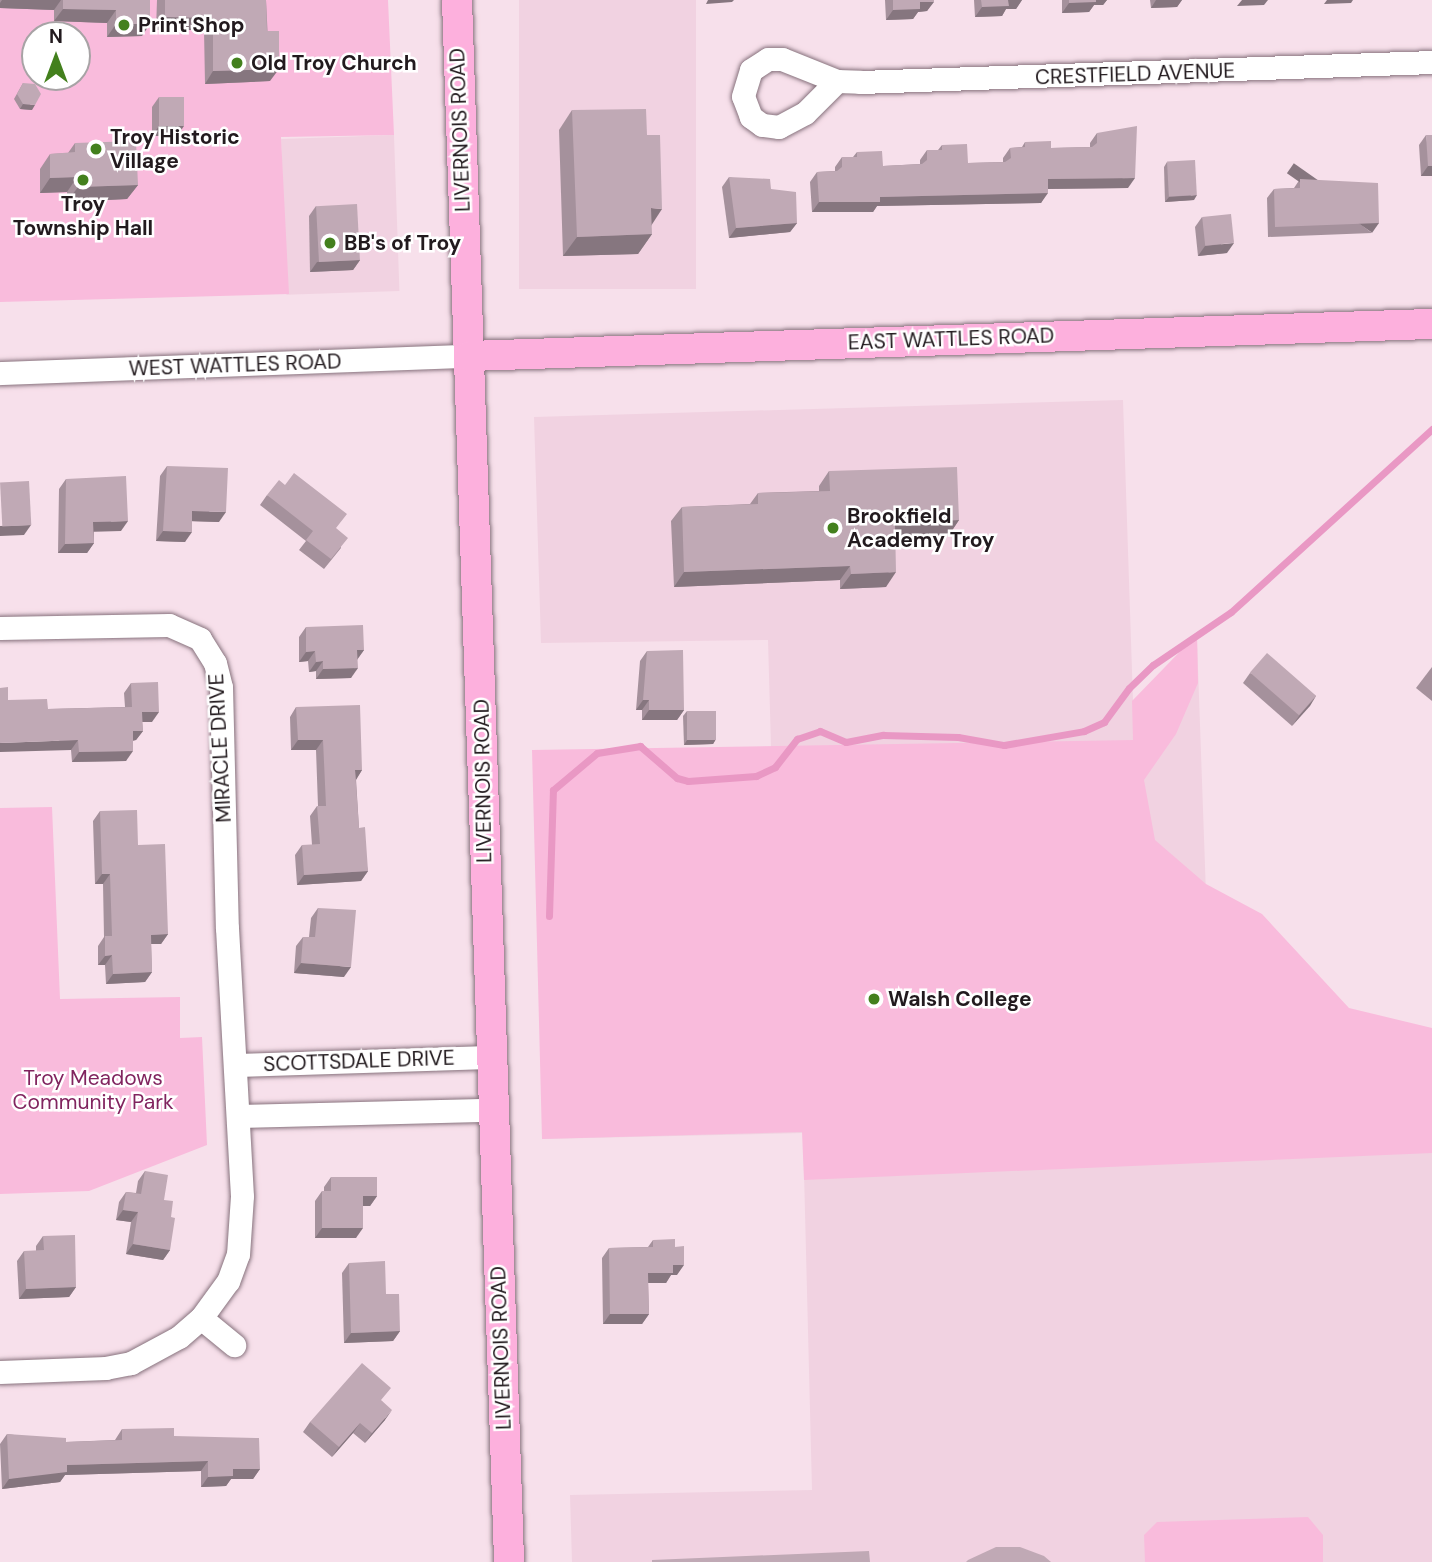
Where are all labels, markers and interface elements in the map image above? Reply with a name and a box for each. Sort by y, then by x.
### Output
place label: Print Shop [138,12,244,38]
marker: Print Shop [116,17,132,33]
north arrow [21,21,91,91]
text: N [49,24,63,49]
street label: LIVERNOIS ROAD [445,48,475,212]
place label: Old Troy Church [251,50,417,76]
marker: Old Troy Church [229,55,245,71]
street label: CRESTFIELD AVENUE [1035,58,1235,90]
place label: Troy Historic Village [110,124,240,174]
marker: Troy Historic Village [88,141,104,157]
marker: Troy Township Hall [75,172,91,188]
place label: Troy Township Hall [13,191,153,241]
place label: BB's of Troy [344,230,461,256]
marker: BB's of Troy [322,235,338,251]
street label: EAST WATTLES ROAD [847,323,1055,355]
street label: WEST WATTLES ROAD [128,349,342,381]
place label: Brookfield Academy Troy [847,503,994,553]
marker: Brookfield Academy Troy [825,520,841,536]
street label: MIRACLE DRIVE [204,673,236,823]
street label: LIVERNOIS ROAD [469,699,497,863]
place label: Walsh College [888,986,1032,1012]
marker: Walsh College [866,991,882,1007]
street label: SCOTTSDALE DRIVE [263,1045,455,1077]
park label: Troy Meadows Community Park [12,1065,174,1115]
street label: LIVERNOIS ROAD [486,1266,516,1430]

